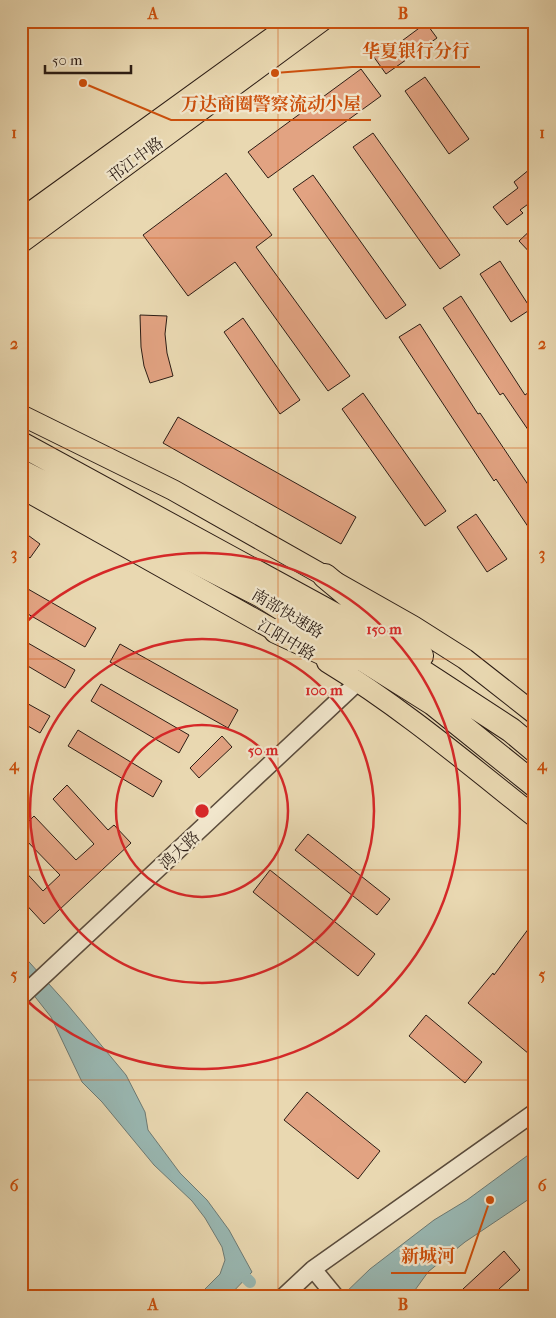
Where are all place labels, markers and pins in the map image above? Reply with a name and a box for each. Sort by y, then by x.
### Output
callout: 华夏银行分行 [352,34,480,67]
callout: 万达商圈警察流动小屋 [171,87,371,120]
centre of rings [193,802,211,820]
callout: 新城河 [391,1240,465,1273]

